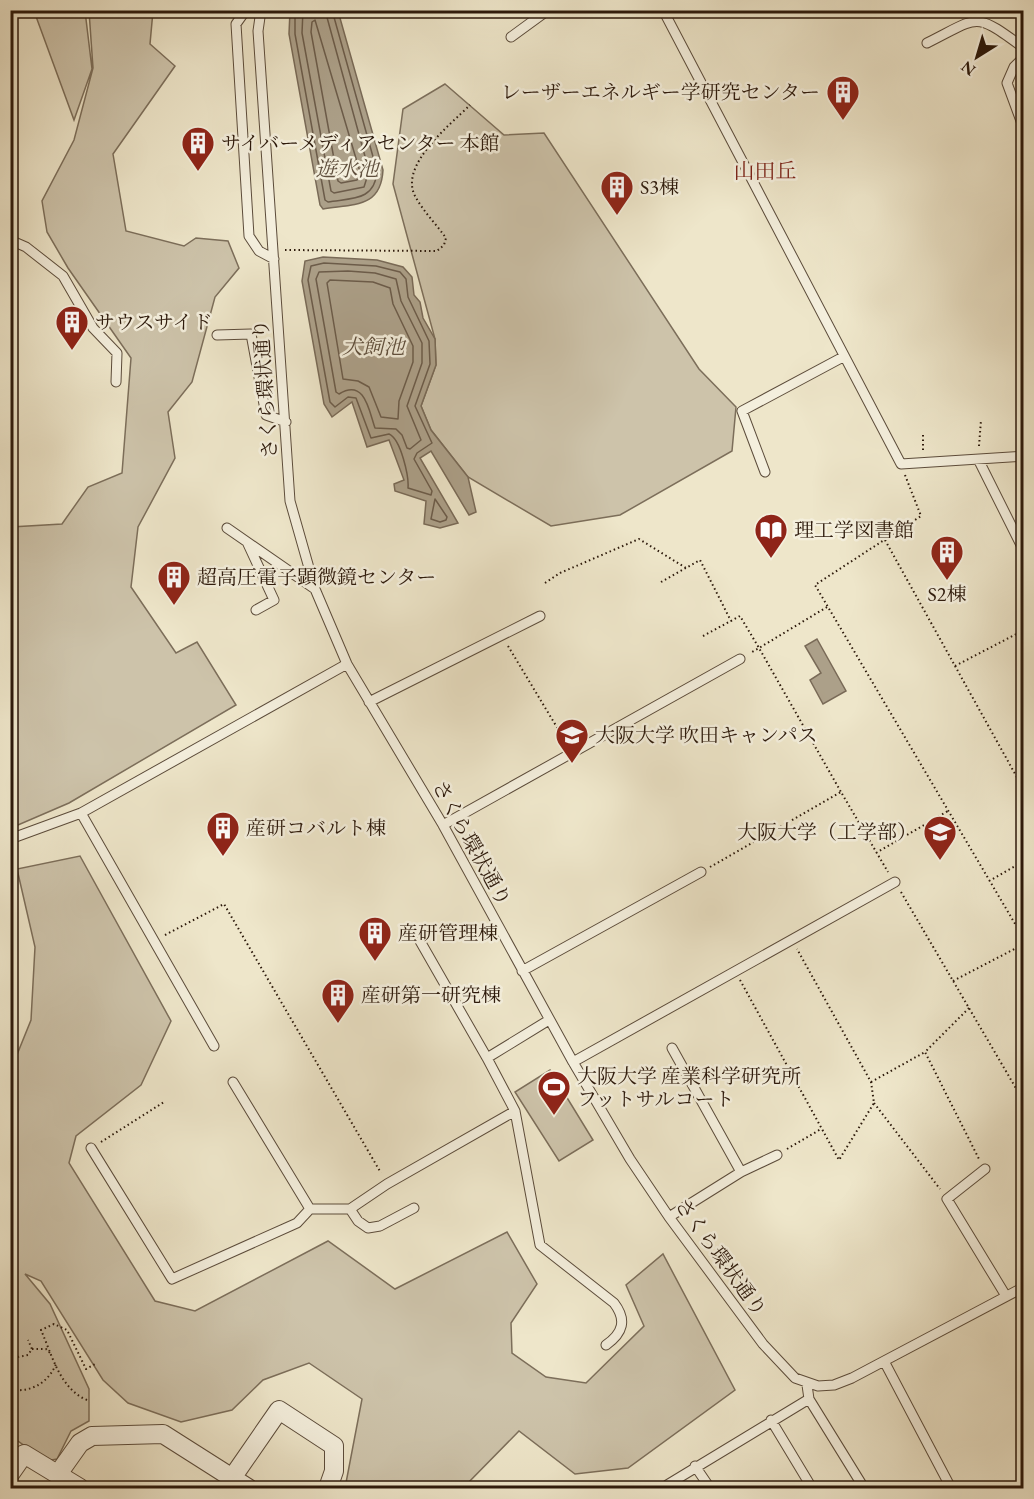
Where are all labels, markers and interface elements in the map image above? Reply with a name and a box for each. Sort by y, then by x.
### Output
north arrow [947,27,1007,87]
text: N [957,56,980,81]
building icon: レーザーエネルギー学研究センター [825,74,861,121]
place label: レーザーエネルギー学研究センター [501,79,820,105]
building icon: サイバーメディアセンター 本館 [180,125,216,172]
place label: サイバーメディアセンター 本館 [221,130,500,156]
water label: 遊水池 [316,155,380,182]
district label: 山田丘 [734,157,797,184]
building icon: S3棟 [599,169,635,216]
place label: S3棟 [640,174,679,200]
building icon: サウスサイド [54,304,90,351]
place label: サウスサイド [95,309,213,335]
street label: さくら環状通り [247,318,283,460]
water label: 犬飼池 [342,333,406,360]
library icon: 理工学図書館 [753,512,789,559]
place label: 理工学図書館 [794,517,914,543]
building icon: S2棟 [929,534,965,581]
building icon: 超高圧電子顕微鏡センター [156,559,192,606]
place label: 超高圧電子顕微鏡センター [197,564,436,590]
place label: S2棟 [928,581,966,607]
school or university icon: 大阪大学 吹田キャンパス [554,717,590,764]
place label: 大阪大学 吹田キャンパス [595,722,818,748]
street label: さくら環状通り [427,775,517,911]
building icon: 産研コバルト棟 [205,810,241,857]
school or university icon: 大阪大学（工学部） [922,814,958,861]
place label: 産研コバルト棟 [246,815,386,841]
place label: 大阪大学（工学部） [737,819,917,845]
building icon: 産研管理棟 [357,915,393,962]
place label: 産研管理棟 [398,920,498,946]
building icon: 産研第一研究棟 [320,977,356,1024]
place label: 産研第一研究棟 [361,982,501,1008]
place label: 大阪大学 産業科学研究所 フットサルコート [577,1063,801,1112]
sports icon: 大阪大学 産業科学研究所 フットサルコート [536,1069,572,1116]
street label: さくら環状通り [669,1193,773,1321]

